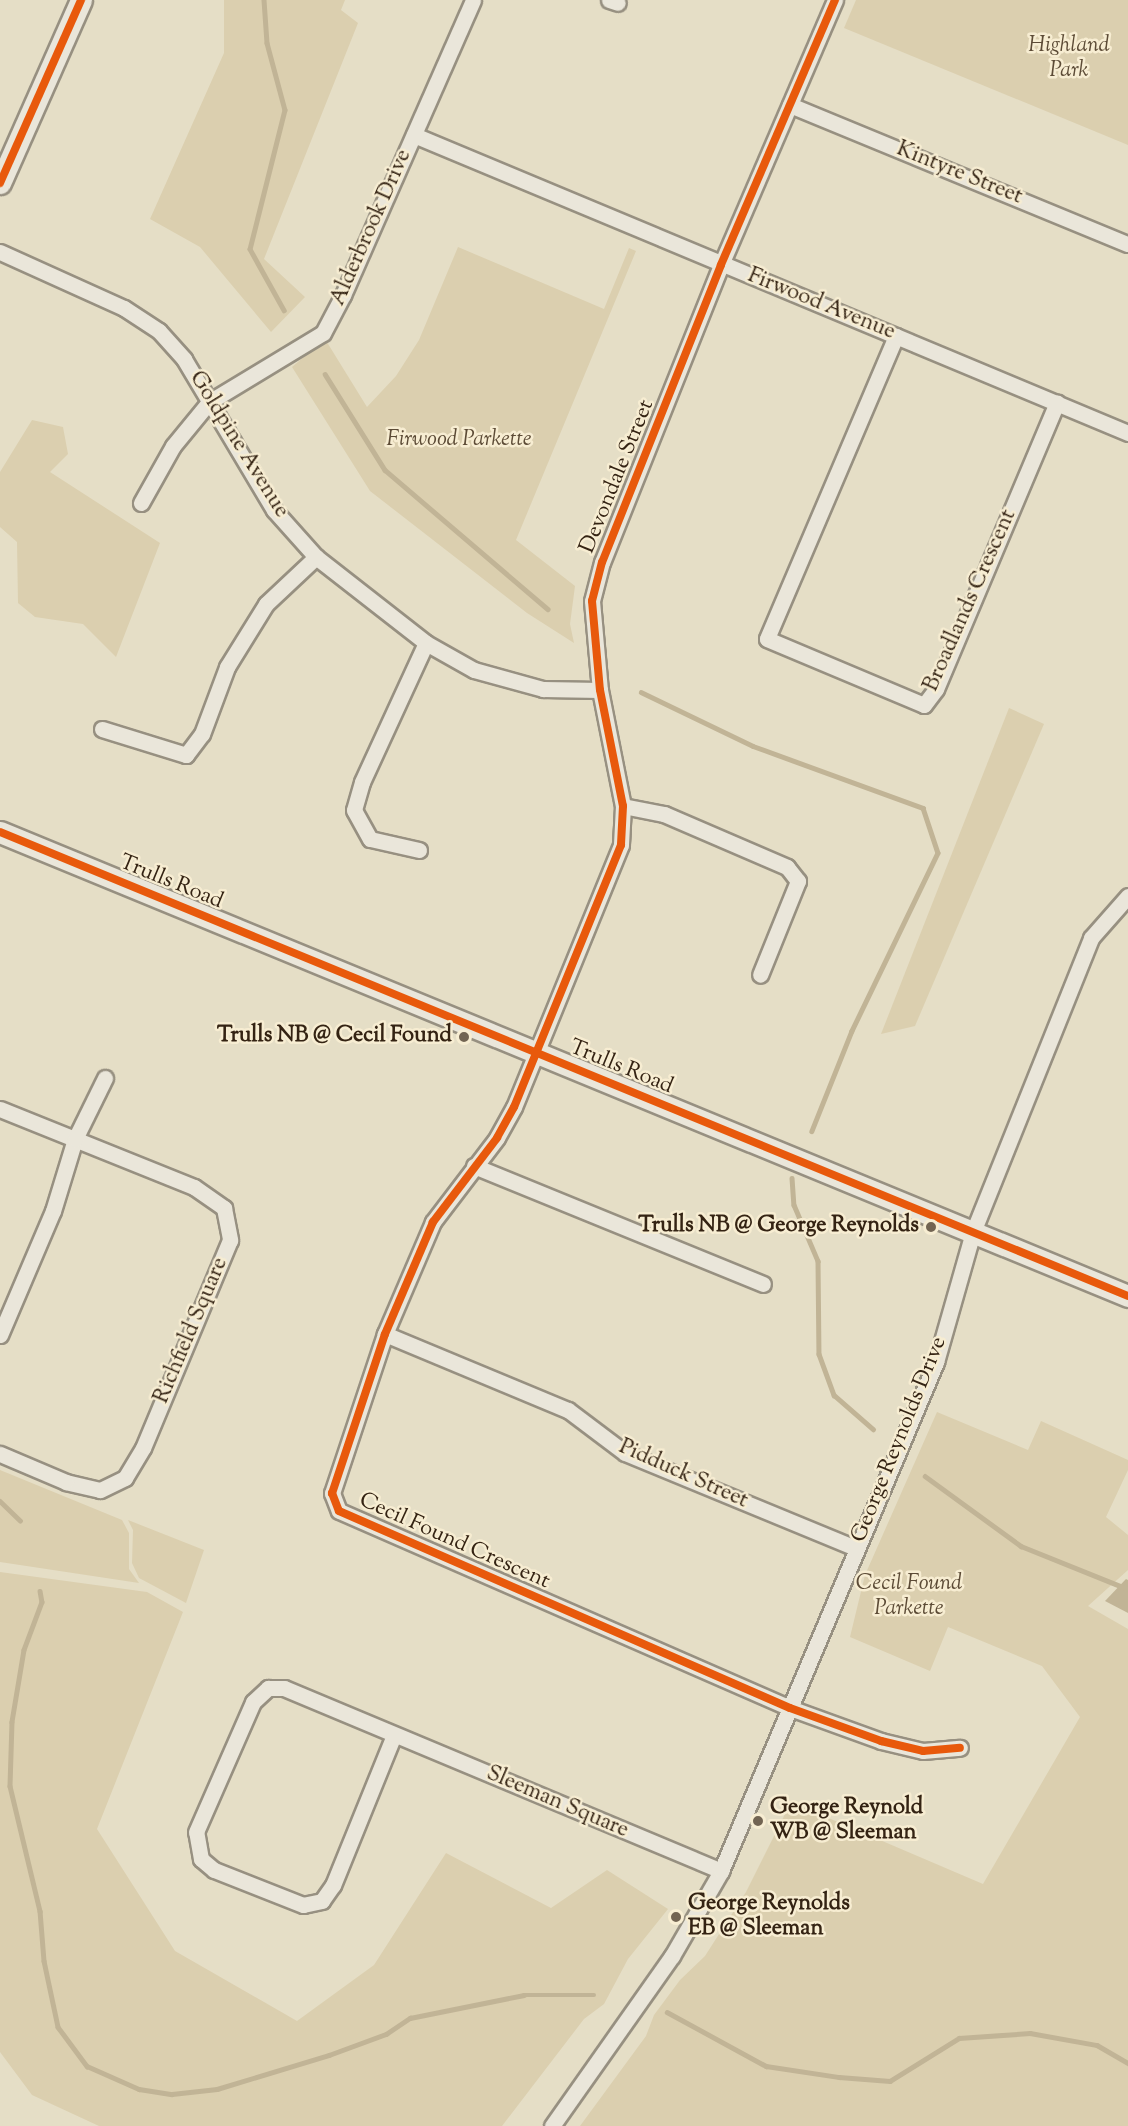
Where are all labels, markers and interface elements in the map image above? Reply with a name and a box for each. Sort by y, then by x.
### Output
park label: Highland Park [1028,33,1110,84]
street label: Kintyre Street [892,137,1026,211]
street label: Alderbrook Drive [326,146,418,310]
street label: Firwood Avenue [743,263,899,347]
street label: Goldpine Avenue [182,367,294,523]
street label: Devondale Street [575,396,661,558]
park label: Firwood Parkette [386,428,532,454]
street label: Broadlands Crescent [919,506,1023,696]
street label: Trulls Road [115,850,227,916]
place label: Trulls NB @ Cecil Found [217,1024,452,1050]
marker: Trulls NB @ Cecil Found [457,1030,471,1044]
street label: Trulls Road [565,1035,677,1101]
place label: Trulls NB @ George Reynolds [638,1214,919,1240]
marker: Trulls NB @ George Reynolds [924,1220,938,1234]
street label: Richfield Square [149,1254,235,1408]
street label: George Reynolds Drive [847,1333,953,1547]
street label: Pidduck Street [614,1435,752,1515]
street label: Cecil Found Crescent [355,1488,553,1596]
park label: Cecil Found Parkette [856,1571,962,1622]
street label: Sleeman Square [482,1761,632,1845]
place label: George Reynold WB @ Sleeman [770,1795,923,1846]
marker: George Reynold WB @ Sleeman [751,1814,765,1828]
place label: George Reynolds EB @ Sleeman [688,1891,850,1942]
marker: George Reynolds EB @ Sleeman [669,1910,683,1924]

